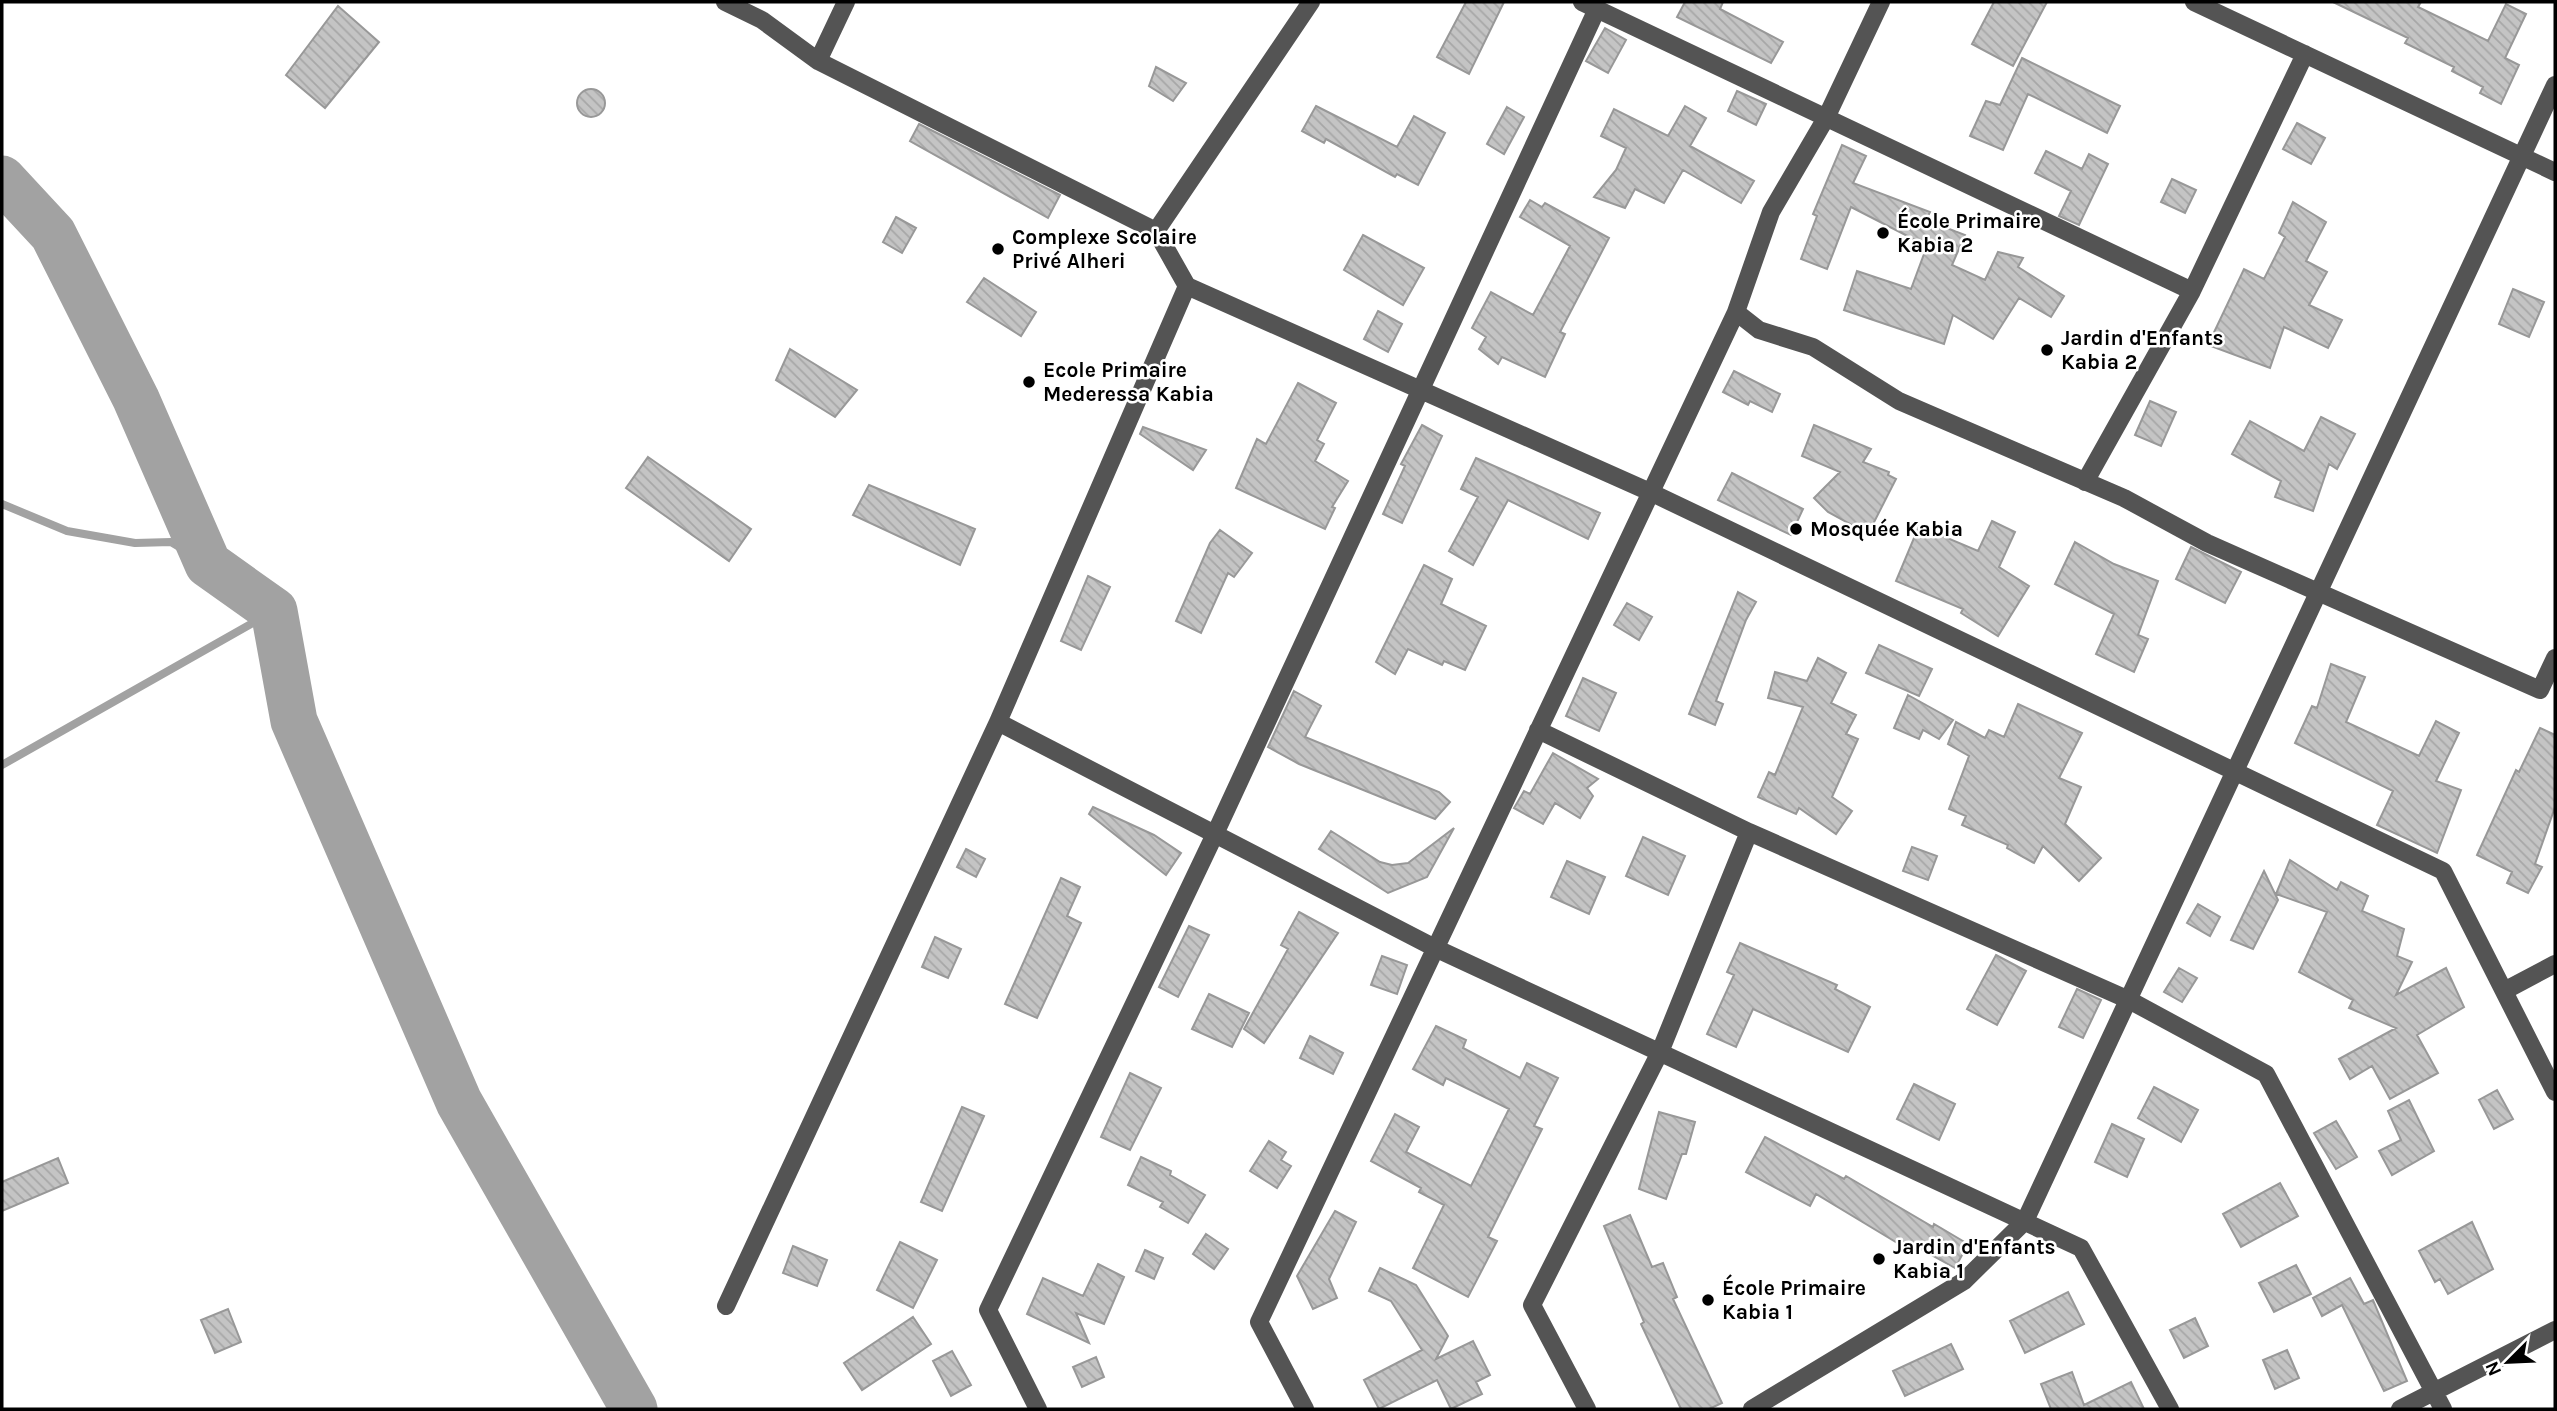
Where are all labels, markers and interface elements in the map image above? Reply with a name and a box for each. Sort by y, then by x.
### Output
place label: École Primaire Kabia 2 [1897,207,2041,257]
place label: Complexe Scolaire Privé Alheri [1012,225,1197,273]
marker: École Primaire Kabia 2 [1875,225,1891,241]
marker: Complexe Scolaire Privé Alheri [990,241,1006,257]
place label: Jardin d'Enfants Kabia 2 [2061,326,2224,374]
marker: Jardin d'Enfants Kabia 2 [2039,342,2055,358]
place label: Ecole Primaire Mederessa Kabia [1043,358,1214,406]
marker: Ecole Primaire Mederessa Kabia [1021,374,1037,390]
place label: Mosquée Kabia [1810,517,1963,542]
marker: Mosquée Kabia [1788,521,1804,537]
place label: Jardin d'Enfants Kabia 1 [1893,1235,2056,1283]
marker: Jardin d'Enfants Kabia 1 [1871,1251,1887,1267]
place label: École Primaire Kabia 1 [1722,1274,1866,1324]
marker: École Primaire Kabia 1 [1700,1292,1716,1308]
north arrow [2473,1327,2543,1397]
text: N [2481,1358,2506,1379]

